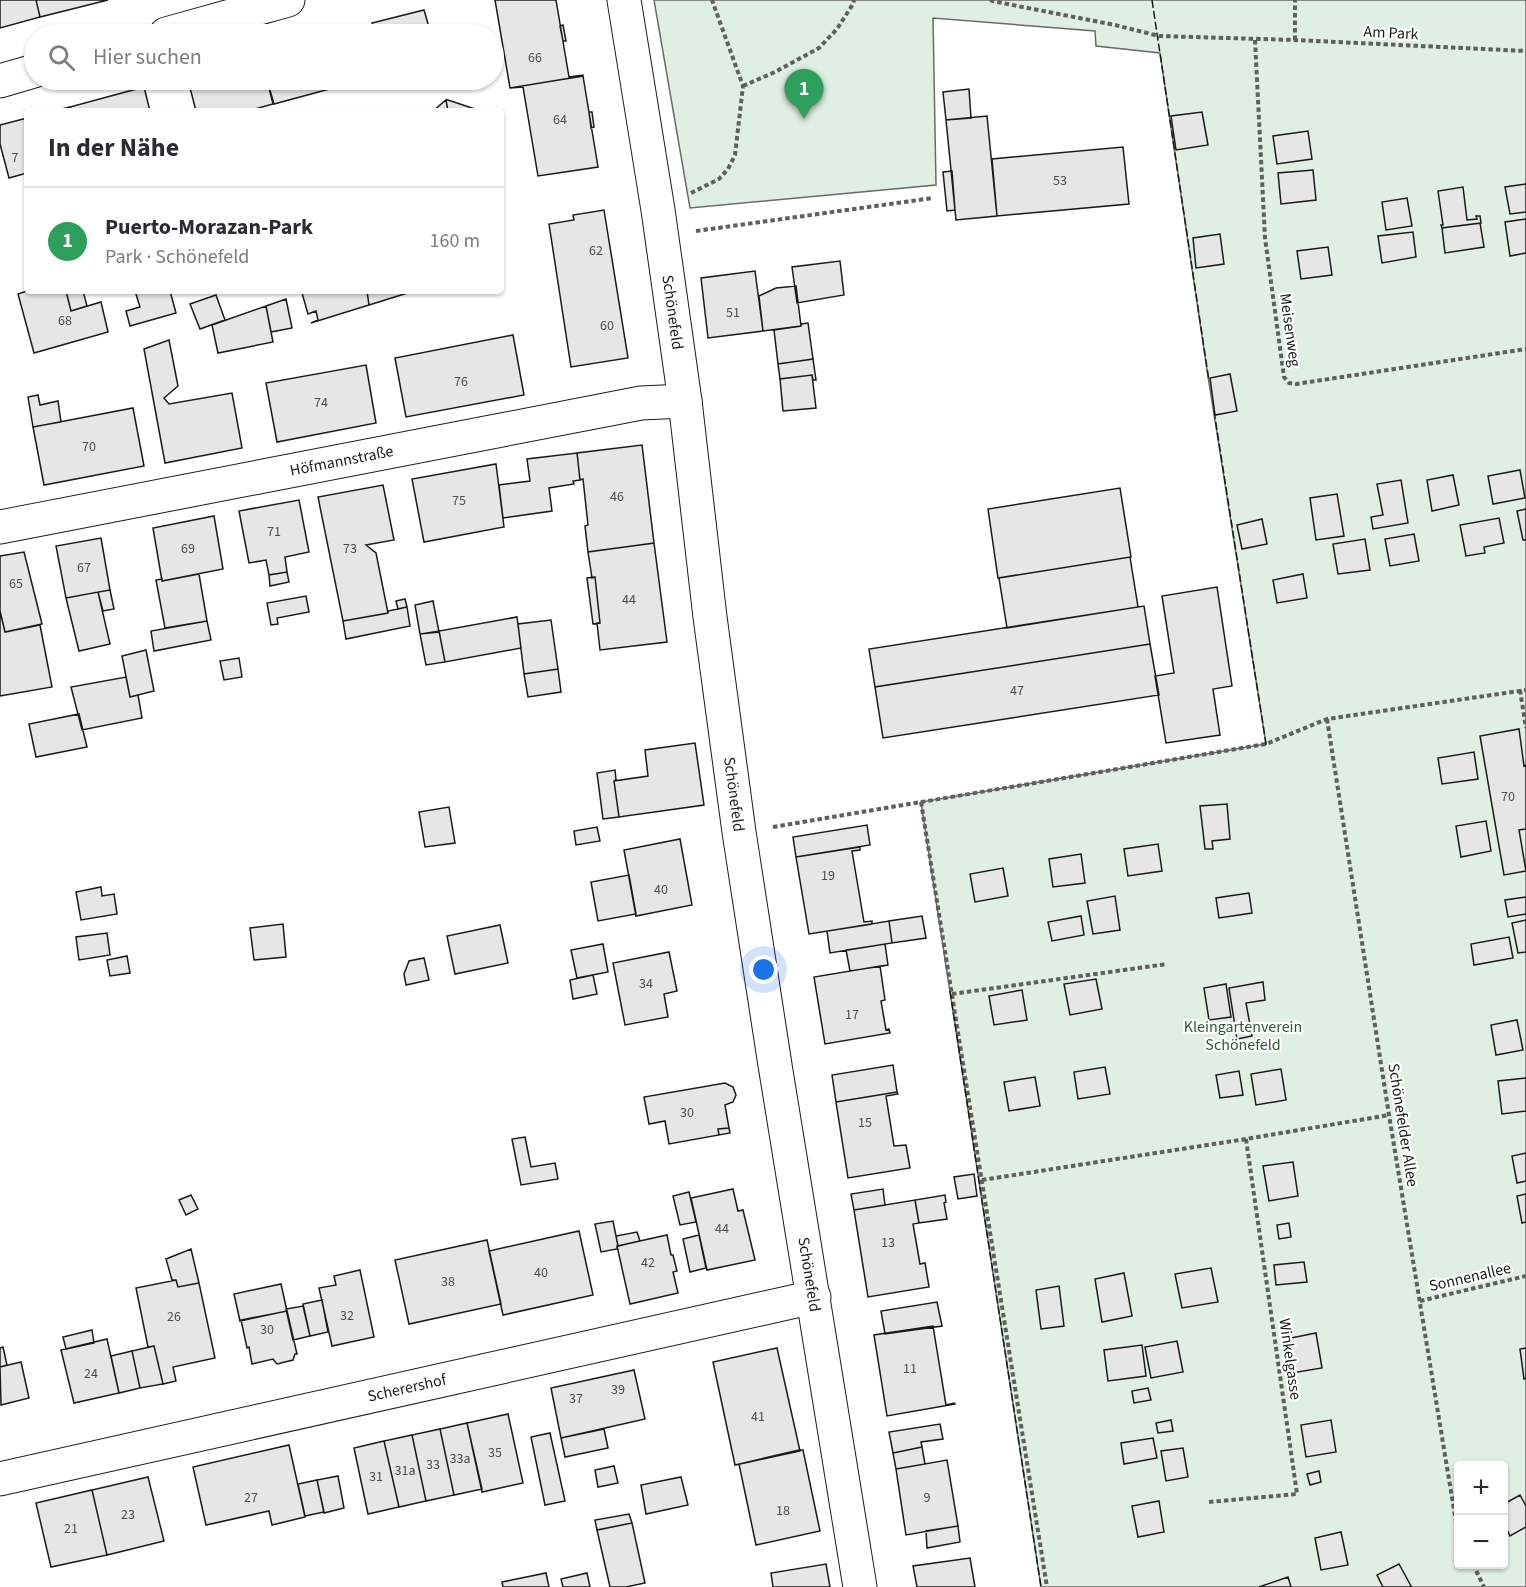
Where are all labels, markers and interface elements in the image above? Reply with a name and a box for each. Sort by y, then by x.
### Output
street label: Am Park [1363,21,1419,45]
search box [24,24,504,90]
icon: search [45,41,78,74]
text: Hier suchen [93,41,202,73]
house number: 66 [528,48,542,68]
pin: 1 [784,70,824,119]
house number: 64 [553,110,567,130]
text: In der Nähe [48,129,179,166]
house number: 7 [12,148,19,168]
house number: 53 [1053,171,1067,191]
text: Puerto-Morazan-Park [105,211,313,243]
text: 1 [62,227,73,255]
text: 160 m [430,227,480,255]
house number: 62 [589,241,603,261]
text: Park · Schönefeld [105,243,249,271]
street label: Schönefeld [656,273,689,351]
street label: Meisenweg [1274,292,1306,368]
house number: 51 [726,303,740,323]
house number: 68 [58,311,72,331]
house number: 60 [600,316,614,336]
house number: 76 [454,372,468,392]
house number: 74 [314,393,328,413]
house number: 70 [82,437,96,457]
street label: Höfmannstraße [288,440,395,482]
house number: 46 [610,487,624,507]
house number: 75 [452,491,466,511]
house number: 71 [267,522,281,542]
house number: 69 [181,539,195,559]
house number: 73 [343,539,357,559]
house number: 67 [77,558,91,578]
house number: 65 [9,574,23,594]
house number: 44 [622,590,636,610]
house number: 47 [1010,681,1024,701]
street label: Schönefeld [718,756,750,833]
house number: 70 [1501,787,1515,807]
house number: 19 [821,866,835,886]
house number: 40 [654,880,668,900]
your location [749,955,778,984]
house number: 34 [639,974,653,994]
house number: 17 [845,1005,859,1025]
park label: Kleingartenverein Schönefeld [1184,1016,1302,1056]
street label: Schönefelder Allee [1382,1062,1424,1188]
house number: 30 [680,1103,694,1123]
house number: 15 [858,1113,872,1133]
house number: 44 [715,1219,729,1239]
house number: 13 [881,1233,895,1253]
street label: Schönefeld [792,1235,826,1313]
house number: 42 [641,1253,655,1273]
street label: Sonnenallee [1427,1257,1513,1297]
house number: 40 [534,1263,548,1283]
house number: 38 [441,1272,455,1292]
house number: 32 [340,1306,354,1326]
house number: 26 [167,1307,181,1327]
street label: Winkelgasse [1273,1317,1307,1401]
house number: 30 [260,1320,274,1340]
house number: 11 [903,1359,917,1379]
house number: 24 [84,1364,98,1384]
street label: Scherershof [365,1368,450,1407]
house number: 39 [611,1380,625,1400]
house number: 37 [569,1389,583,1409]
house number: 41 [751,1407,765,1427]
house number: 35 [488,1443,502,1463]
house number: 33a [450,1449,470,1469]
house number: 33 [426,1455,440,1475]
house number: 31a [395,1461,415,1481]
map controls [1454,1461,1508,1569]
button: + [1454,1461,1508,1515]
house number: 31 [369,1467,383,1487]
house number: 27 [244,1488,258,1508]
house number: 9 [924,1488,931,1508]
house number: 18 [776,1501,790,1521]
house number: 23 [121,1505,135,1525]
button: − [1454,1515,1508,1569]
house number: 21 [64,1519,78,1539]

